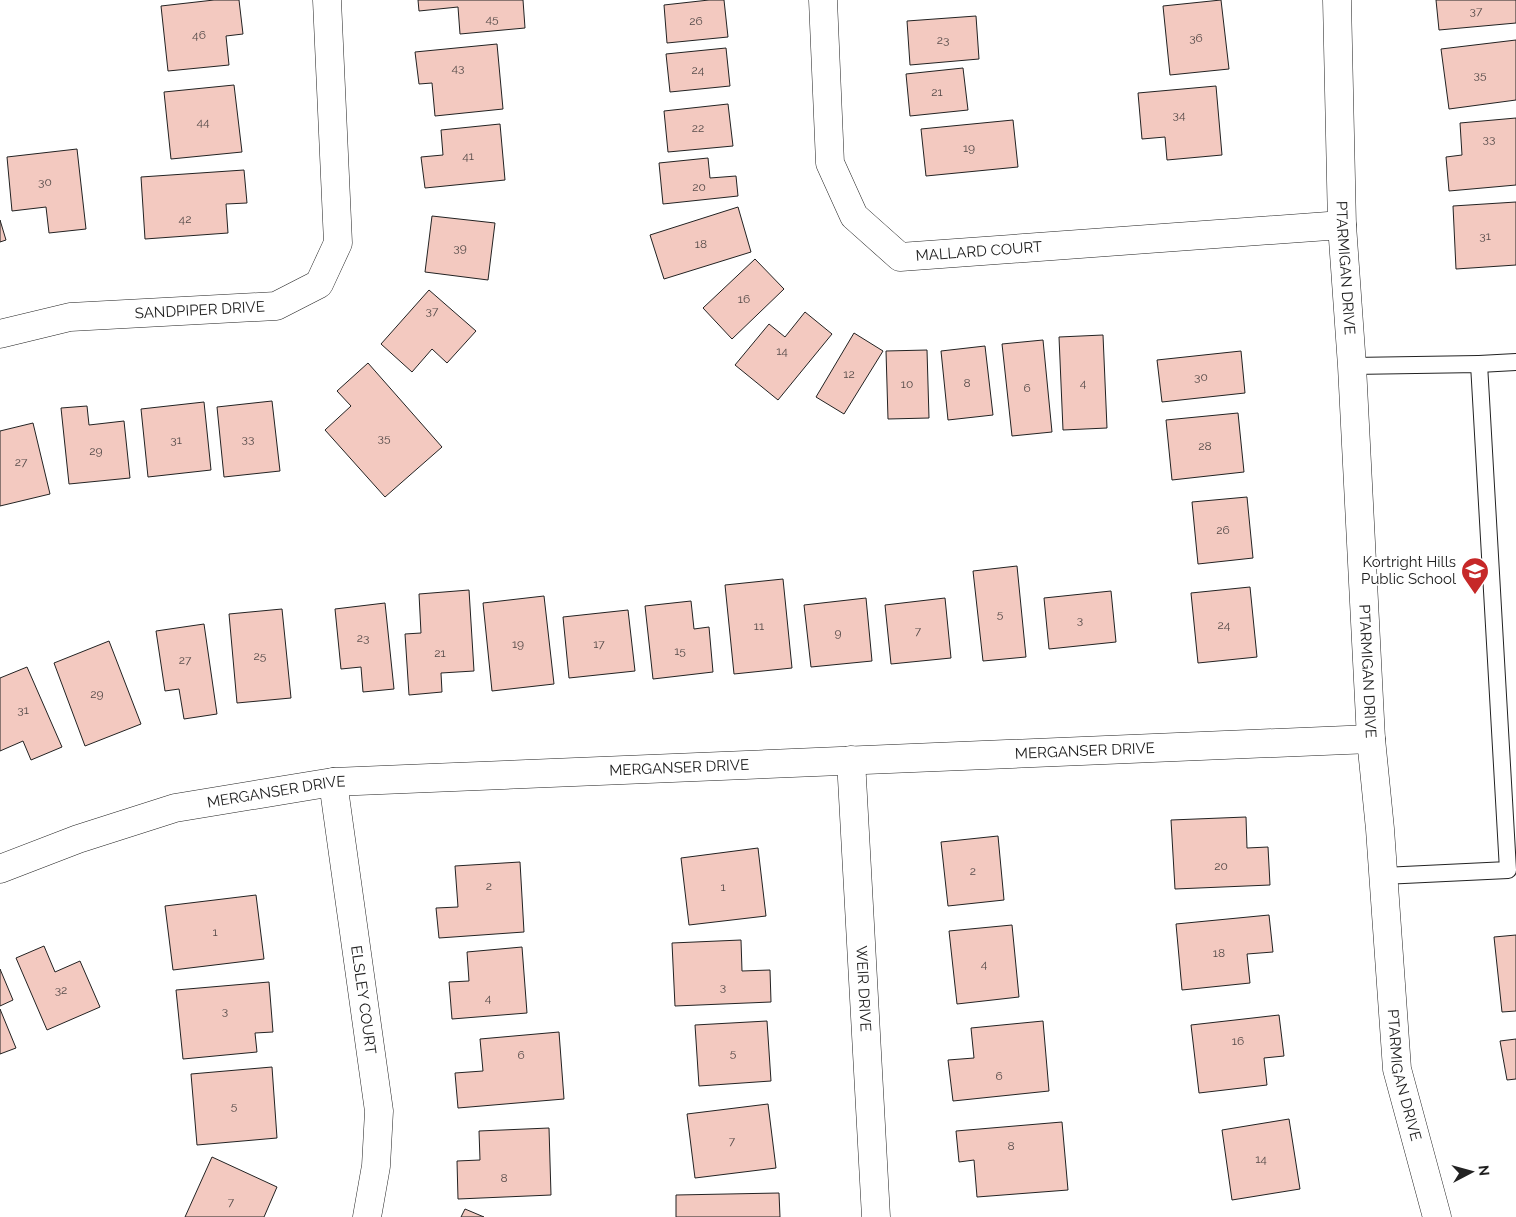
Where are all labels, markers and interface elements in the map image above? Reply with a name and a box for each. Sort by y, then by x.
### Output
house number: 37 [1470,4,1483,18]
house number: 45 [485,12,499,26]
house number: 26 [689,14,703,28]
house number: 46 [192,28,206,42]
house number: 36 [1189,31,1203,45]
house number: 23 [937,33,949,47]
house number: 43 [452,61,464,75]
house number: 24 [692,63,705,77]
house number: 35 [1474,68,1487,82]
house number: 21 [931,85,943,99]
house number: 34 [1173,108,1186,122]
house number: 44 [196,115,210,129]
house number: 22 [692,121,704,135]
house number: 33 [1483,132,1495,146]
house number: 19 [963,141,975,155]
house number: 41 [462,149,474,163]
house number: 30 [38,175,52,189]
house number: 20 [692,180,706,194]
street label: PTARMIGAN DRIVE [1332,201,1359,335]
house number: 42 [179,212,191,226]
house number: 31 [1479,229,1491,243]
house number: 18 [695,237,707,251]
street label: MALLARD COURT [915,238,1043,265]
house number: 39 [453,241,467,255]
house number: 16 [738,292,750,306]
street label: SANDPIPER DRIVE [134,298,265,323]
house number: 37 [426,304,439,318]
house number: 14 [776,344,788,358]
house number: 12 [843,367,855,381]
house number: 30 [1194,370,1208,384]
house number: 8 [963,376,971,390]
house number: 4 [1080,376,1087,390]
house number: 10 [901,377,913,391]
house number: 6 [1023,381,1031,395]
house number: 35 [378,431,391,445]
house number: 33 [242,432,254,446]
house number: 31 [170,433,182,447]
house number: 28 [1198,439,1212,453]
house number: 29 [89,444,103,458]
house number: 27 [15,455,28,469]
house number: 26 [1216,523,1230,537]
place label: Kortright Hills Public School [1361,553,1457,588]
school or university icon: Kortright Hills Public School [1460,556,1490,595]
street label: PTARMIGAN DRIVE [1355,604,1380,739]
house number: 5 [997,607,1004,621]
house number: 3 [1077,613,1083,627]
house number: 24 [1218,618,1231,632]
house number: 11 [754,619,764,633]
house number: 7 [915,624,922,638]
house number: 9 [834,626,842,640]
house number: 23 [357,631,369,645]
house number: 19 [512,637,524,651]
house number: 17 [593,637,605,651]
house number: 15 [674,644,686,658]
house number: 21 [434,646,446,660]
house number: 25 [254,649,267,663]
house number: 27 [179,653,192,667]
house number: 29 [90,687,104,701]
house number: 31 [17,703,29,717]
street label: MERGANSER DRIVE [1014,739,1155,763]
street label: MERGANSER DRIVE [609,756,750,780]
street label: MERGANSER DRIVE [206,772,346,812]
house number: 20 [1214,859,1228,873]
house number: 2 [970,864,976,878]
house number: 2 [486,879,492,893]
house number: 1 [720,880,726,894]
house number: 1 [212,925,218,939]
street label: ELSLEY COURT [347,944,380,1055]
street label: WEIR DRIVE [852,945,875,1032]
house number: 18 [1213,946,1225,960]
house number: 4 [981,957,988,971]
house number: 3 [720,980,726,994]
house number: 32 [55,983,67,997]
house number: 4 [485,991,492,1005]
house number: 3 [222,1004,228,1018]
street label: PTARMIGAN DRIVE [1384,1008,1425,1143]
house number: 16 [1232,1034,1244,1048]
house number: 5 [730,1046,737,1060]
house number: 6 [517,1048,525,1062]
house number: 6 [995,1069,1003,1083]
house number: 5 [231,1099,238,1113]
house number: 7 [729,1134,736,1148]
house number: 8 [1007,1139,1015,1153]
north arrow [1446,1147,1496,1197]
house number: 14 [1255,1152,1267,1166]
text: N [1475,1164,1492,1177]
house number: 8 [500,1171,508,1185]
house number: 7 [228,1195,235,1209]

